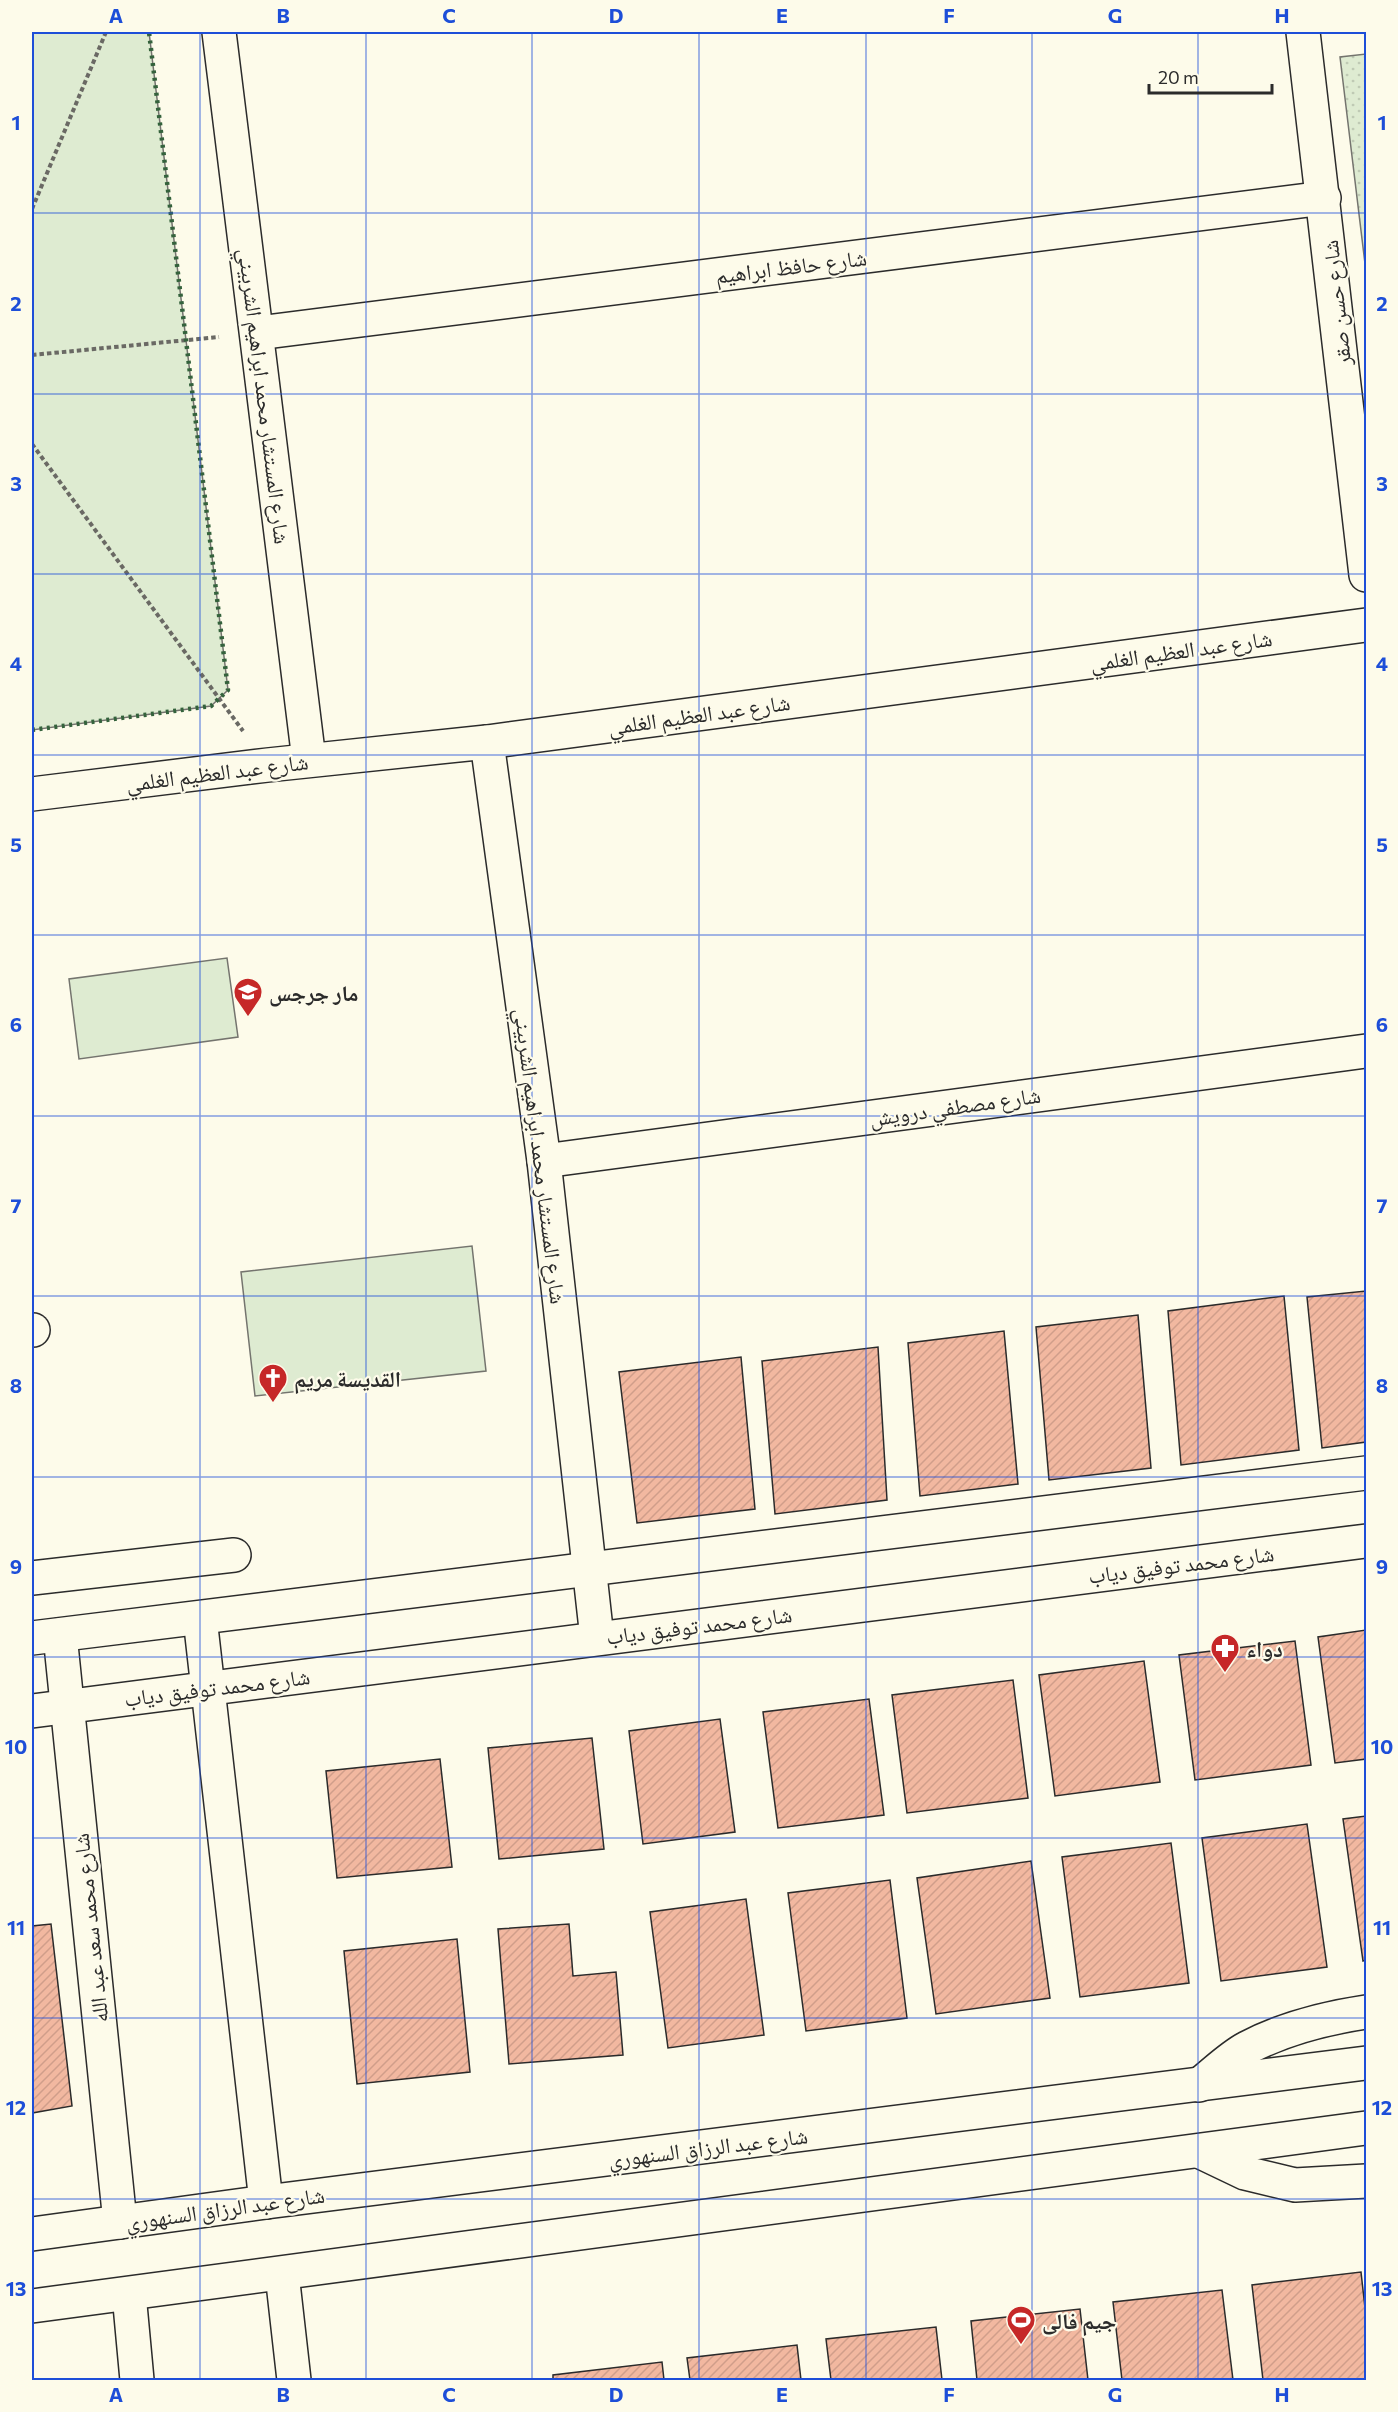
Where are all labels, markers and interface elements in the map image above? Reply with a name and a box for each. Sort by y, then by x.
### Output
text: A [109,3,123,27]
text: B [276,3,290,27]
text: C [442,3,456,27]
text: D [609,3,623,27]
text: E [776,3,788,27]
text: F [943,3,955,27]
text: G [1108,3,1122,27]
text: H [1275,3,1290,27]
scale bar [1149,57,1272,95]
text: 20 m [1158,66,1199,88]
text: 1 [11,110,21,134]
text: 1 [1377,110,1387,134]
street label: شارع حسن صقر [1316,239,1357,368]
street label: شارع حافظ ابراهيم [714,243,868,291]
street label: شارع المستشار محمد ابراهيم الشربيني [229,246,297,546]
text: 2 [10,291,22,315]
text: 2 [1376,291,1388,315]
text: 3 [10,471,22,495]
text: 3 [1376,471,1388,495]
street label: شارع عبد العظيم الغلمي [1088,624,1274,681]
text: 4 [10,651,22,675]
text: 4 [1376,651,1388,675]
street label: شارع عبد العظيم الغلمي [606,688,792,745]
street label: شارع عبد العظيم الغلمي [124,747,310,801]
text: 5 [10,832,22,856]
text: 5 [1376,832,1388,856]
school or university icon: مار جرجس [232,976,264,1018]
place label: مار جرجس [269,979,358,1007]
street label: شارع المستشار محمد ابراهيم الشربيني [505,1006,573,1306]
text: 6 [10,1012,22,1036]
text: 6 [1376,1012,1388,1036]
street label: شارع مصطفي درويش [868,1081,1043,1136]
text: 7 [11,1193,22,1217]
text: 7 [1377,1193,1388,1217]
church icon: القديسة مريم [257,1362,289,1404]
place label: القديسة مريم [294,1365,401,1394]
text: 8 [10,1373,22,1397]
text: 8 [1376,1373,1388,1397]
street label: شارع محمد توفيق دياب [1087,1539,1276,1590]
text: 9 [10,1554,22,1578]
text: 9 [1376,1554,1388,1578]
street label: شارع محمد توفيق دياب [605,1600,794,1651]
pharmacy icon: دواء [1209,1632,1241,1674]
place label: دواء [1246,1635,1283,1662]
street label: شارع محمد توفيق دياب [123,1662,312,1713]
text: 10 [5,1734,27,1758]
text: 10 [1371,1734,1393,1758]
street label: شارع محمد سعد عبد الله [67,1832,114,2024]
text: 11 [7,1915,25,1939]
text: 11 [1373,1915,1391,1939]
text: 12 [6,2095,26,2119]
text: 12 [1372,2095,1392,2119]
street label: شارع عبد الرزاق السنهوري [607,2121,810,2177]
street label: شارع عبد الرزاق السنهوري [124,2181,327,2240]
text: 13 [6,2276,26,2300]
text: 13 [1372,2276,1392,2300]
sports icon: جيم فالى [1005,2304,1037,2346]
place label: جيم فالى [1042,2307,1116,2336]
text: A [109,2382,123,2406]
text: B [276,2382,290,2406]
text: C [442,2382,456,2406]
text: D [609,2382,623,2406]
text: E [776,2382,788,2406]
text: F [943,2382,955,2406]
text: G [1108,2382,1122,2406]
text: H [1275,2382,1290,2406]

